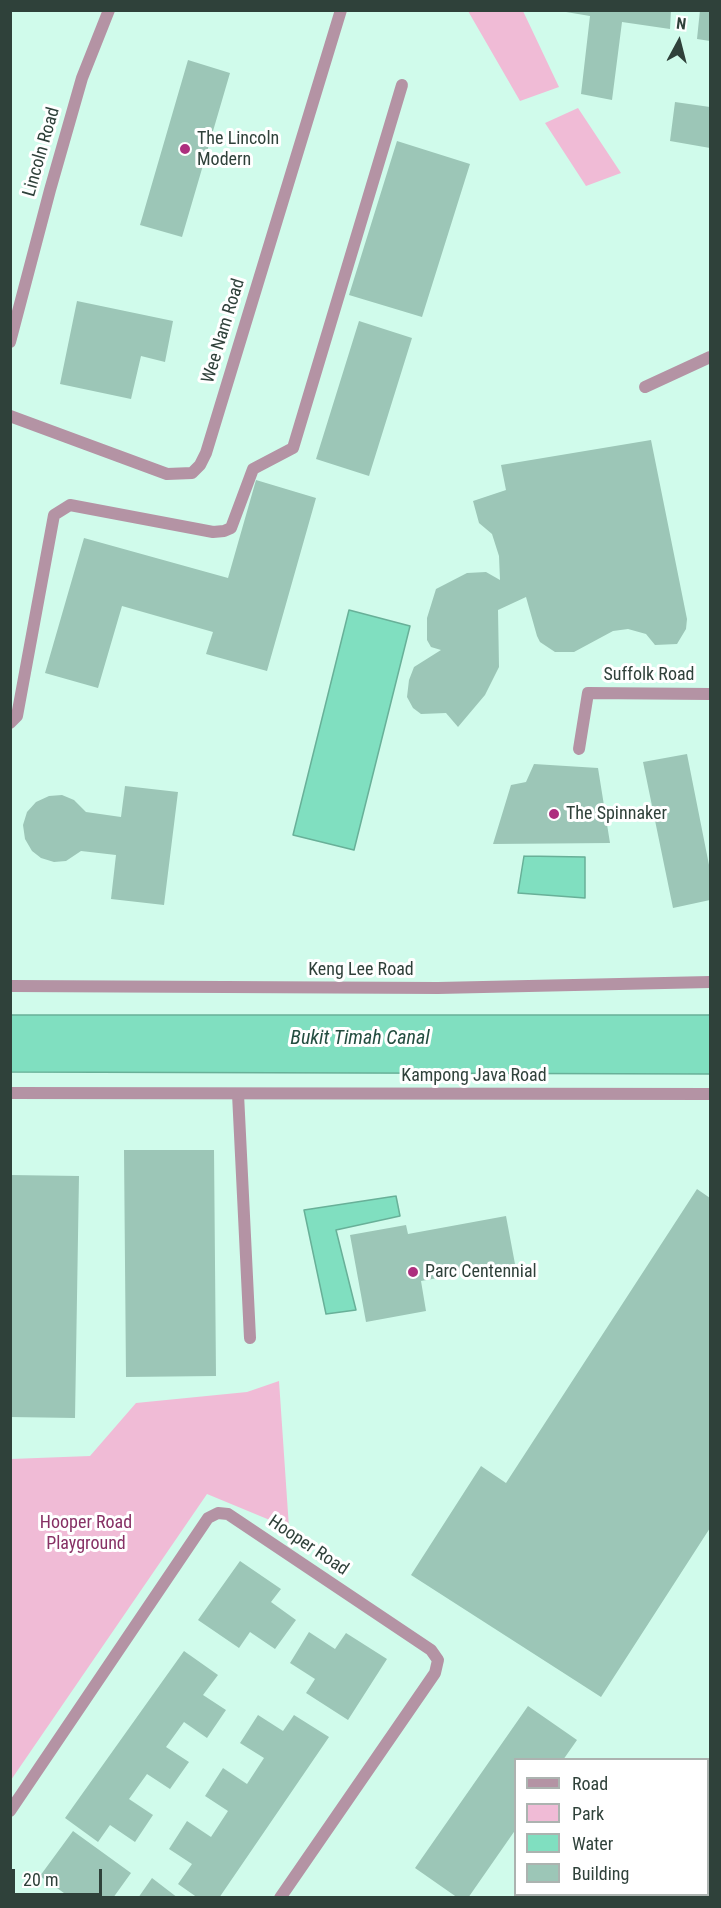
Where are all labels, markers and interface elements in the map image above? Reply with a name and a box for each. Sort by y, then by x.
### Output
north arrow [649,12,709,72]
text: N [675,14,687,34]
street label: Lincoln Road [19,105,65,199]
place label: The Lincoln Modern [197,128,279,170]
marker: The Lincoln Modern [178,142,192,156]
street label: Wee Nam Road [198,276,250,386]
street label: Suffolk Road [604,664,694,686]
place label: The Spinnaker [566,803,667,825]
marker: The Spinnaker [547,807,561,821]
street label: Keng Lee Road [308,959,414,981]
water label: Bukit Timah Canal [290,1027,430,1051]
street label: Kampong Java Road [401,1065,547,1087]
place label: Parc Centennial [425,1261,537,1283]
marker: Parc Centennial [406,1265,420,1279]
street label: Hooper Road [264,1511,352,1581]
park label: Hooper Road Playground [40,1512,132,1555]
legend [514,1758,709,1896]
text: Road [572,1773,608,1794]
text: Park [572,1803,604,1824]
text: Water [572,1833,613,1854]
scale bar [15,1857,105,1895]
text: Building [572,1863,629,1884]
text: 20 m [23,1869,58,1890]

